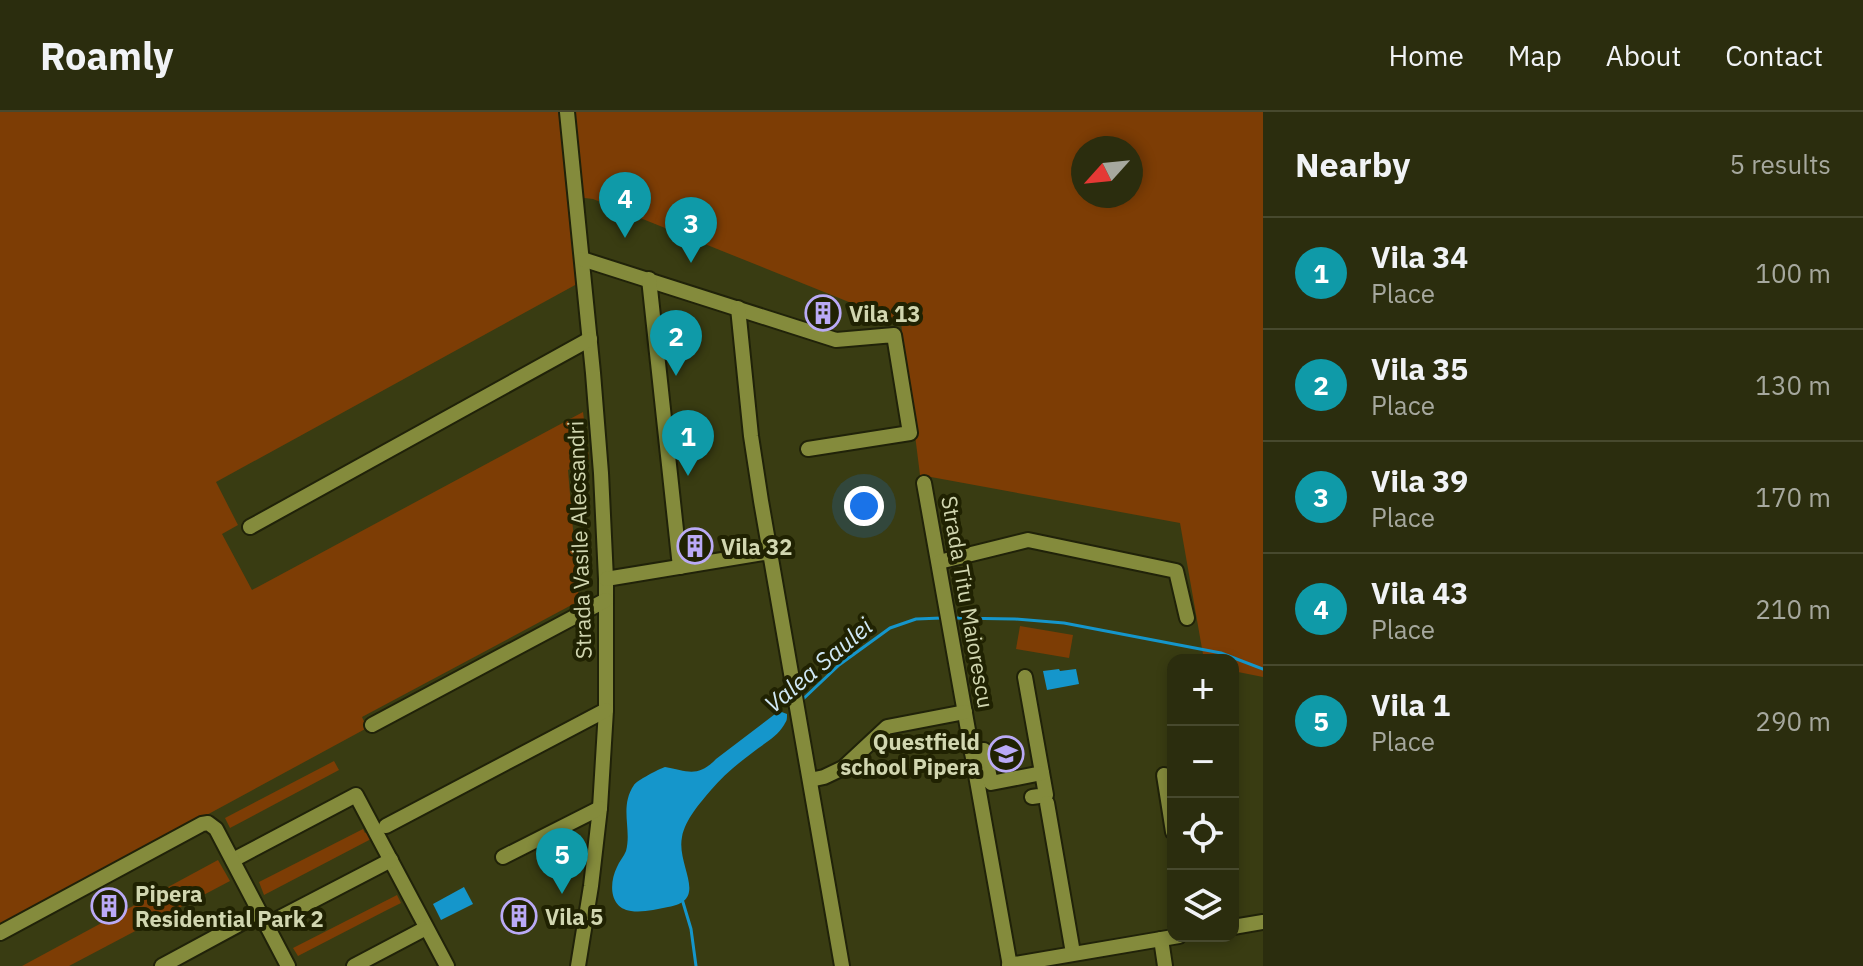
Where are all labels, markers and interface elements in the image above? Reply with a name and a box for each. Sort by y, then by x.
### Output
text: Roamly [40,31,174,80]
text: Home [1388,37,1464,74]
text: Map [1508,37,1562,74]
text: About [1606,37,1681,74]
text: Contact [1725,37,1823,74]
north arrow [1071,136,1143,208]
text: Nearby [1295,142,1410,186]
text: 5 results [1729,147,1831,181]
pin: 4 [599,172,651,238]
pin: 3 [665,197,717,263]
text: Vila 34 [1371,237,1468,276]
text: 1 [1313,256,1329,290]
text: 100 m [1755,256,1831,290]
text: Place [1371,276,1435,310]
building icon: Vila 13 [804,294,842,332]
place label: Vila 13 [849,299,920,328]
pin: 2 [650,310,702,376]
text: Vila 35 [1371,349,1468,388]
text: 2 [1313,368,1329,402]
text: 130 m [1755,368,1831,402]
text: Place [1371,388,1435,422]
pin: 1 [662,410,714,476]
street label: Strada Vasile Alecsandri [560,420,598,660]
text: Vila 39 [1371,461,1468,500]
text: 3 [1313,480,1329,514]
text: 170 m [1755,480,1831,514]
your location [844,486,884,526]
street label: Strada Titu Maiorescu [935,494,1001,710]
text: Place [1371,500,1435,534]
building icon: Vila 32 [676,527,714,565]
place label: Vila 32 [721,532,792,561]
text: Vila 43 [1371,573,1468,612]
text: 4 [1313,592,1329,626]
text: 210 m [1755,592,1831,626]
water label: Valea Saulei [757,610,879,720]
text: Place [1371,612,1435,646]
map controls [1167,654,1239,942]
button: + [1167,654,1239,726]
text: Vila 1 [1371,685,1450,724]
text: 5 [1313,704,1329,738]
text: 290 m [1755,704,1831,738]
text: Place [1371,724,1435,758]
button: − [1167,726,1239,798]
place label: Questfield school Pipera [840,727,980,781]
school or university icon: Questfield school Pipera [987,735,1025,773]
button: locate [1167,798,1239,870]
pin: 5 [536,828,588,894]
button: layers [1167,870,1239,942]
place label: Pipera Residential Park 2 [135,879,324,933]
building icon: Pipera Residential Park 2 [90,887,128,925]
building icon: Vila 5 [500,897,538,935]
place label: Vila 5 [545,902,603,931]

